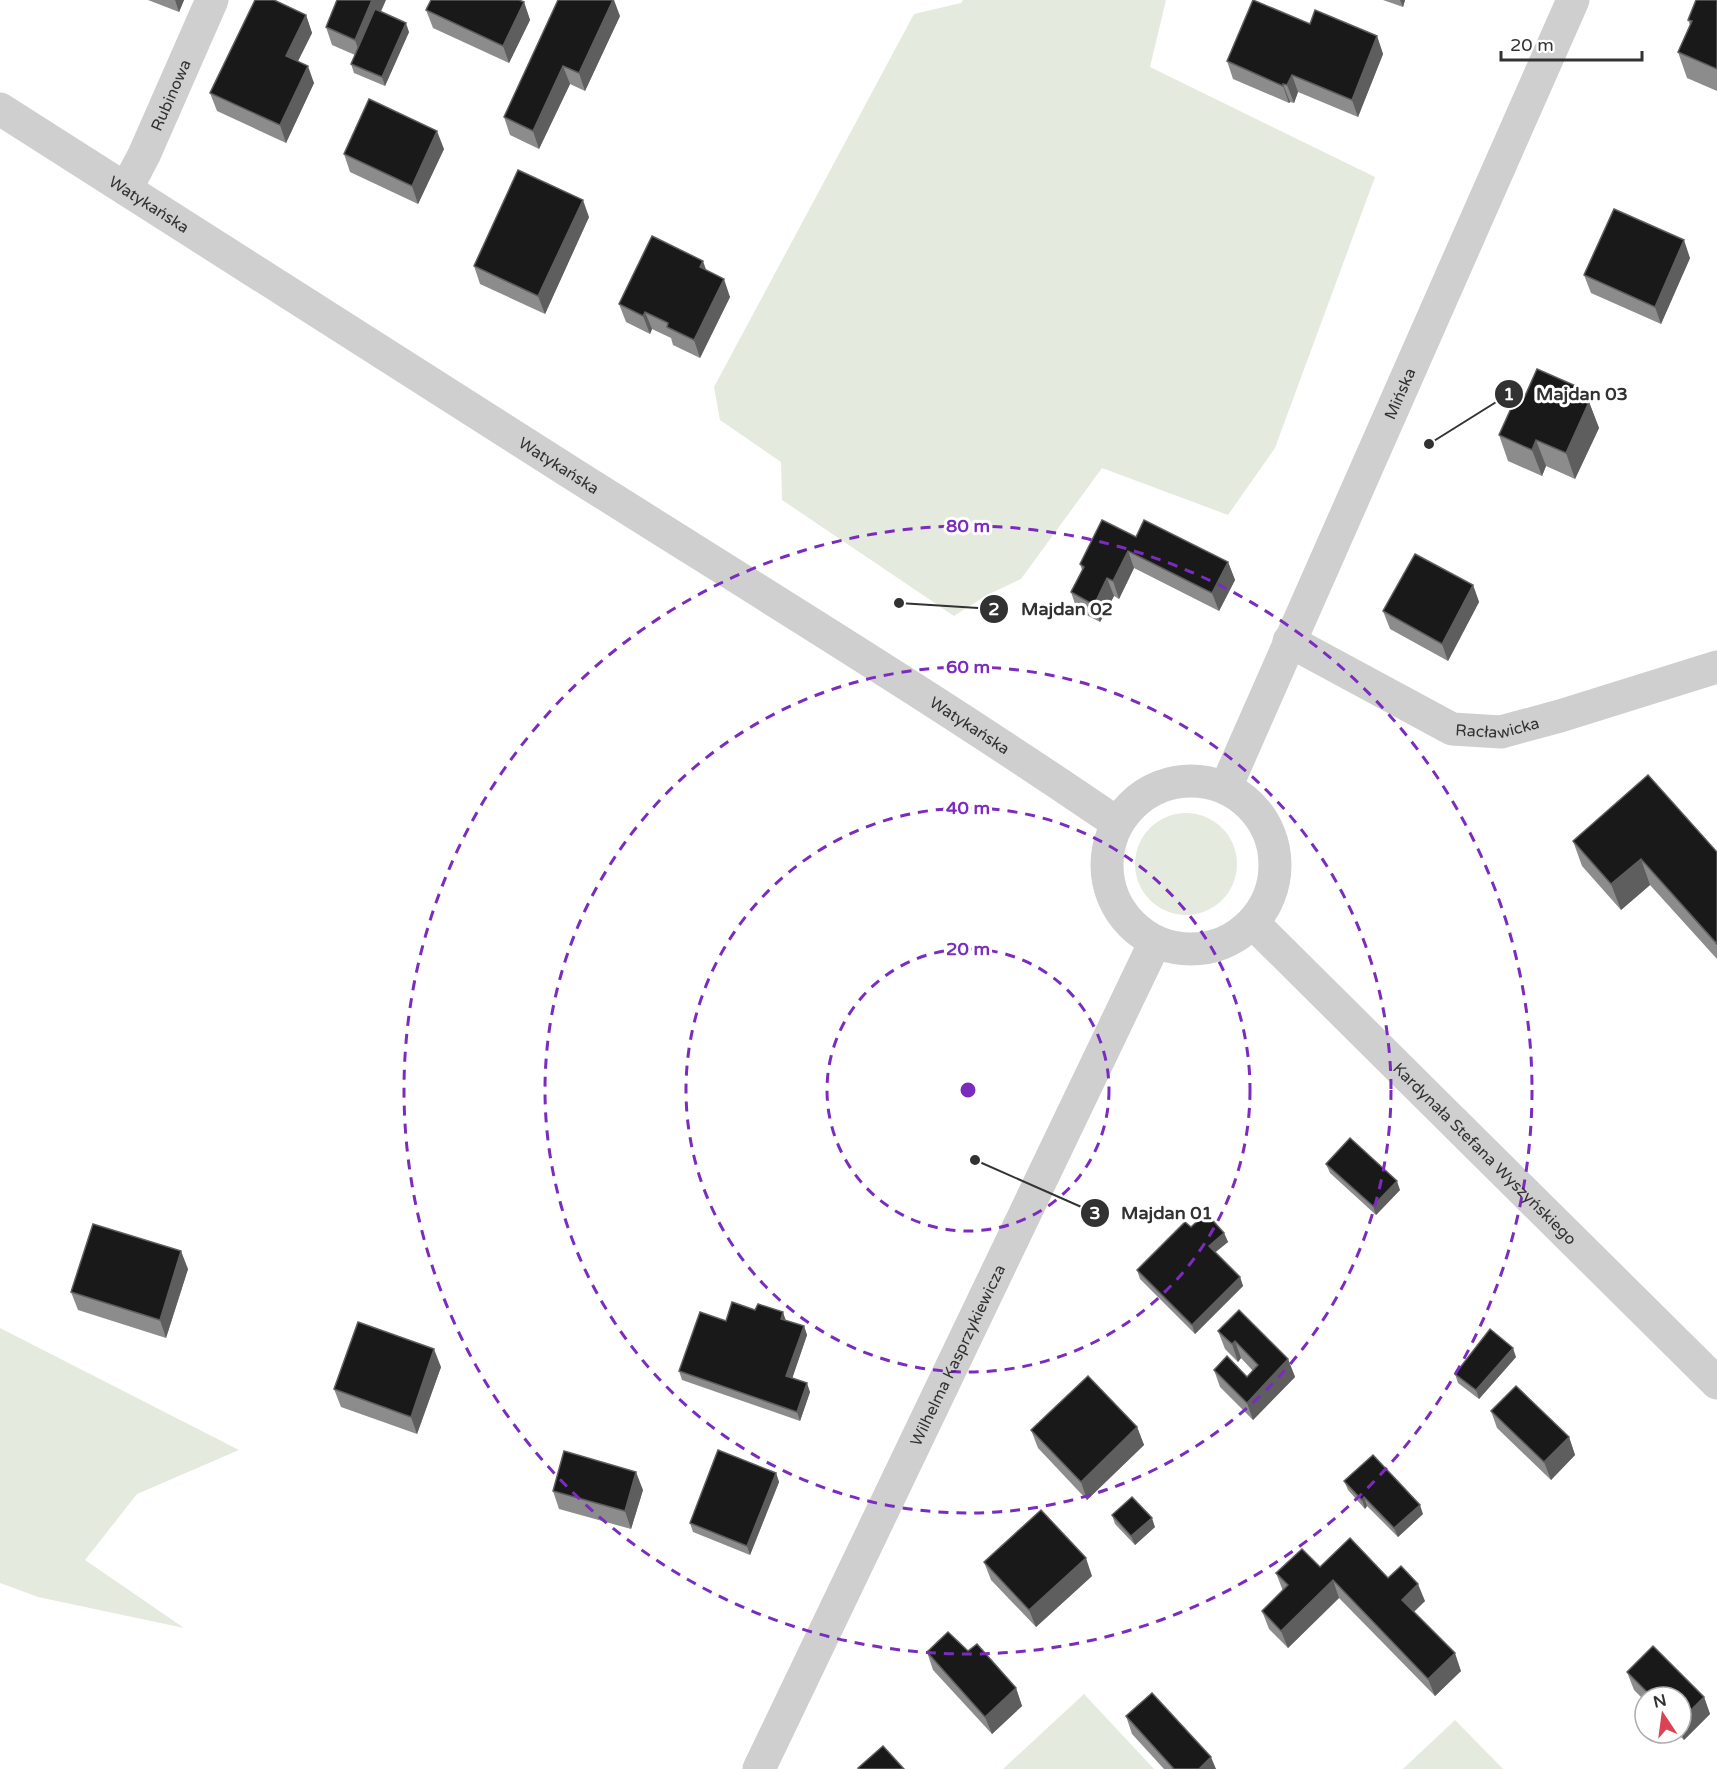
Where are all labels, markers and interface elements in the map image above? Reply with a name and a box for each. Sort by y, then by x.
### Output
scale bar [1501,24,1642,62]
text: 20 m [1510,34,1554,56]
street label: Rubinowa [147,56,196,134]
street label: Watykańska [105,172,193,238]
street label: Mińska [1380,365,1420,423]
callout: Majdan 03 [1494,376,1640,412]
text: 1 [1503,383,1515,405]
text: Majdan 03 [1536,383,1628,405]
street label: Watykańska [515,433,603,499]
text: 80 m [946,515,990,537]
callout: Majdan 02 [979,591,1125,627]
text: 2 [988,598,1000,620]
text: Majdan 02 [1021,598,1113,620]
text: 60 m [946,656,990,678]
street label: Watykańska [926,693,1013,759]
street label: Racławicka [1455,713,1542,744]
text: 40 m [946,797,990,819]
text: 20 m [946,938,990,960]
street label: Kardynała Stefana Wyszyńskiego [1388,1059,1581,1249]
centre of rings [958,1080,978,1100]
callout: Majdan 01 [1080,1195,1225,1231]
text: 3 [1089,1202,1101,1224]
text: Majdan 01 [1121,1202,1213,1224]
street label: Wilhelma Kasprzykiewicza [906,1261,1010,1449]
north arrow [1633,1685,1693,1745]
text: N [1651,1690,1668,1713]

